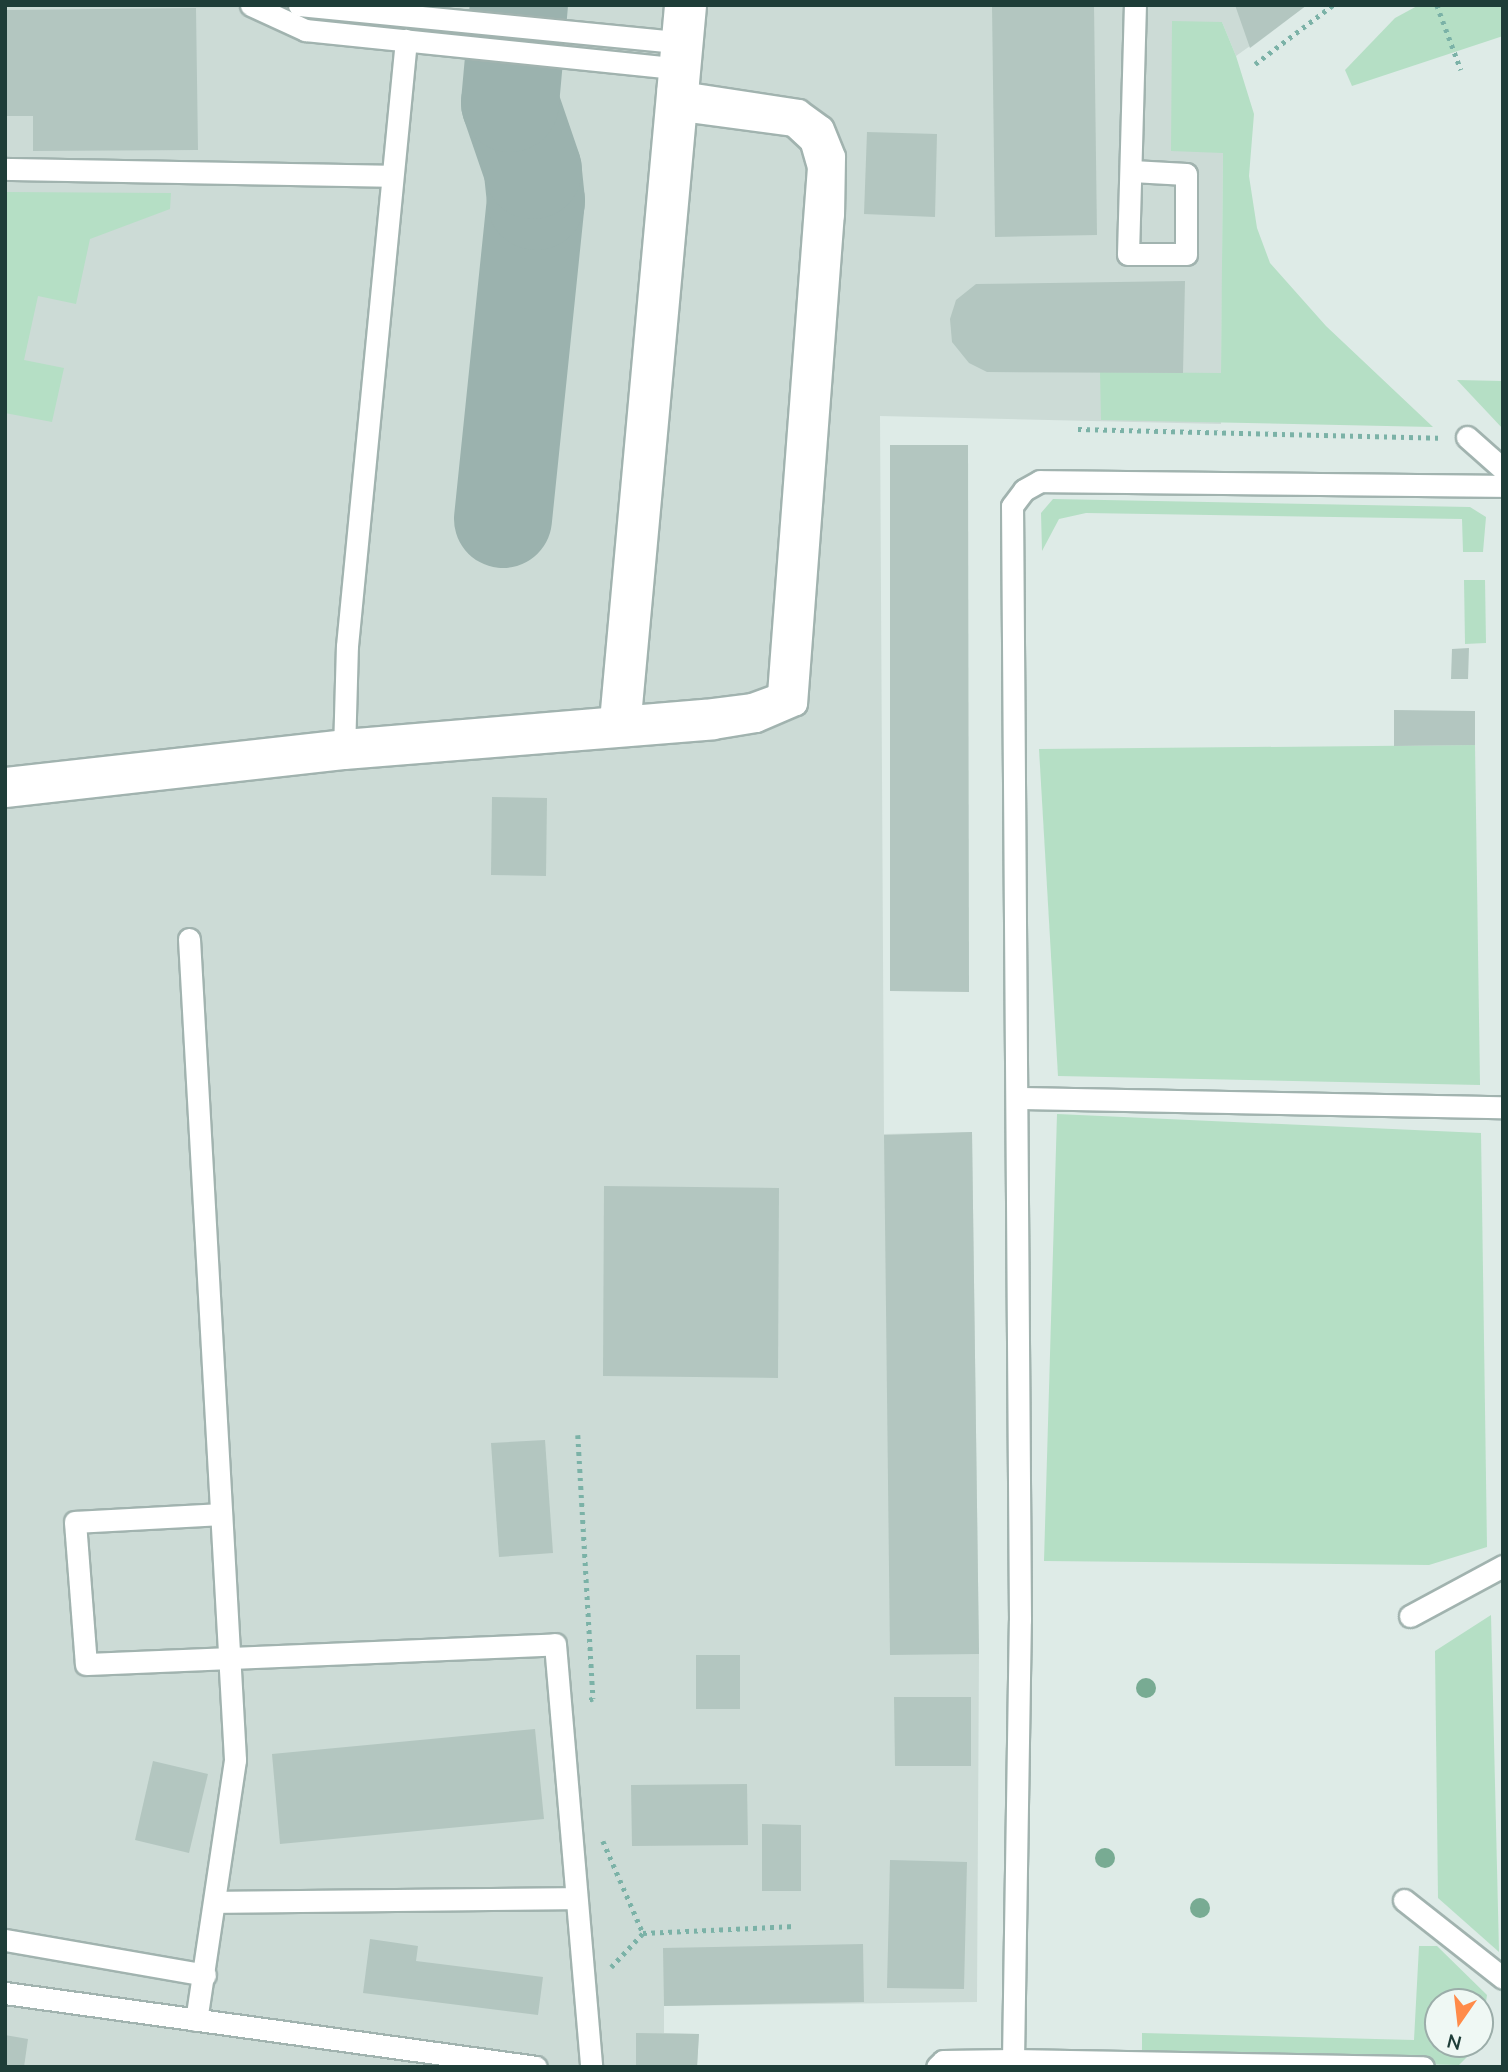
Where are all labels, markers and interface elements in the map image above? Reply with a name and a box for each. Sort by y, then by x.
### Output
north arrow [1424,1988,1494,2058]
text: N [1444,2027,1464,2056]

